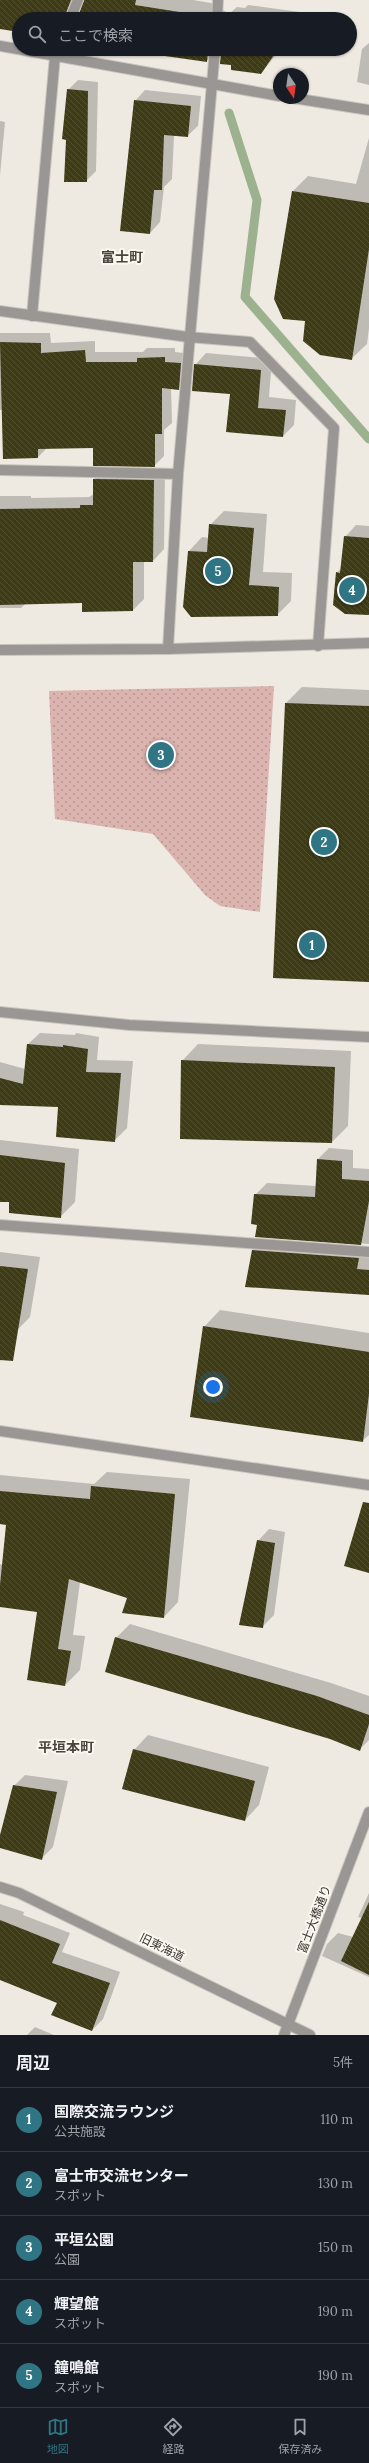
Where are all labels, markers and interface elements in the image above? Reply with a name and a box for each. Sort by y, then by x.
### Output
search box [12,12,357,56]
icon: search [26,23,48,45]
text: ここで検索 [58,26,133,45]
north arrow [273,68,309,104]
district label: 富士町 [101,248,143,266]
pin: 5 [205,556,231,586]
pin: 4 [339,575,365,605]
pin: 3 [148,740,174,770]
pin: 2 [311,827,337,857]
pin: 1 [299,930,325,960]
your location [203,1377,223,1397]
district label: 平垣本町 [38,1738,94,1756]
street label: 富士大橋通り [294,1883,334,1955]
street label: 旧東海道 [137,1930,187,1964]
text: 周辺 [16,2052,50,2074]
text: 5件 [333,2054,353,2071]
text: 国際交流ラウンジ [54,2102,174,2121]
text: 1 [26,2111,32,2128]
text: 110 m [320,2111,353,2128]
text: 公共施設 [54,2123,106,2140]
text: 富士市交流センター [54,2166,189,2185]
text: 2 [26,2175,32,2192]
text: 130 m [318,2175,353,2192]
text: スポット [54,2187,106,2204]
text: 平垣公園 [54,2230,114,2249]
text: 3 [25,2239,33,2256]
text: 150 m [318,2239,353,2256]
text: 公園 [54,2251,80,2268]
text: 輝望館 [54,2294,99,2313]
text: 4 [25,2303,33,2320]
text: 190 m [318,2303,353,2320]
text: スポット [54,2315,106,2332]
text: 鐘鳴館 [54,2358,99,2377]
text: 5 [25,2367,33,2384]
text: 190 m [318,2367,353,2384]
text: スポット [54,2379,106,2396]
tab: 地図 [47,2416,69,2456]
tab: 経路 [162,2416,184,2456]
tab: 保存済み [278,2416,322,2456]

